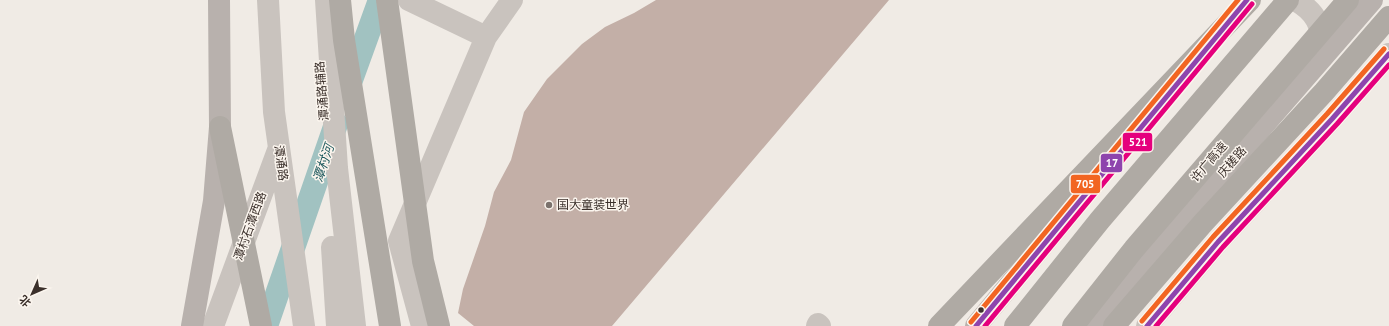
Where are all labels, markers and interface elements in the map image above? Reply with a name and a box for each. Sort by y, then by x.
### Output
street label: 潭涌路辅路 [311,60,332,122]
line badge: 521 [1122,132,1153,152]
text: 521 [1129,135,1147,149]
water label: 潭村河 [309,139,339,184]
street label: 许广高速 [1187,139,1230,185]
street label: 庆槎路 [1214,143,1249,180]
street label: 潭涌路 [272,144,291,182]
line badge: 17 [1100,153,1123,173]
text: 17 [1106,156,1118,170]
line badge: 705 [1070,174,1101,194]
text: 705 [1076,177,1094,191]
street label: 潭村石潭西路 [230,189,269,262]
place label: 国大童装世界 [557,197,629,212]
marker: 国大童装世界 [544,200,554,210]
north arrow [12,274,52,314]
text: 北 [16,292,34,310]
unlabelled marker [976,305,986,315]

